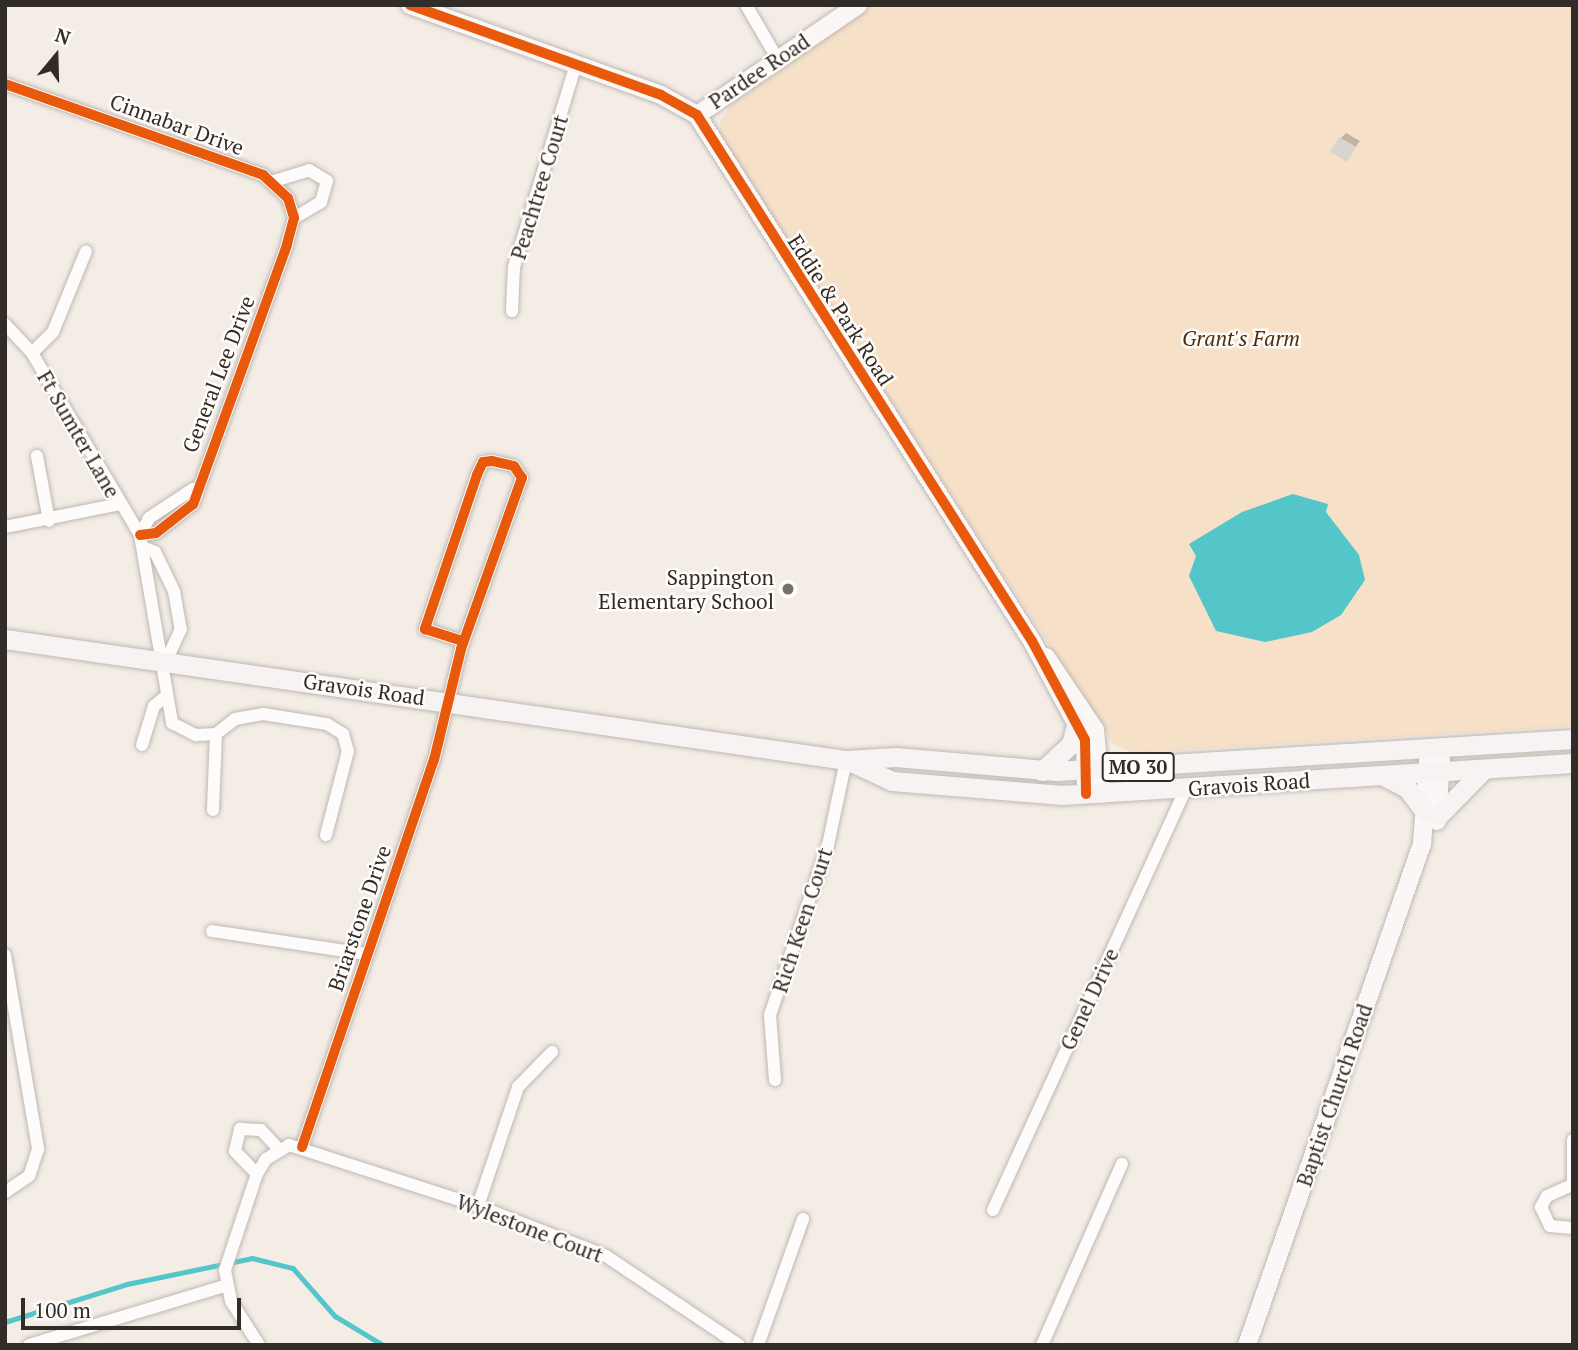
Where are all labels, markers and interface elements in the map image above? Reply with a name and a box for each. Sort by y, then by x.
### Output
north arrow [21,21,91,91]
text: N [52,22,74,50]
street label: Pardee Road [704,28,814,114]
street label: Cinnabar Drive [107,88,247,160]
street label: Peachtree Court [505,112,573,262]
street label: Eddie & Park Road [783,230,899,390]
street label: General Lee Drive [176,292,260,456]
park label: Grant's Farm [1182,325,1300,351]
street label: Ft Sumter Lane [32,366,126,502]
place label: Sappington Elementary School [598,564,774,614]
marker: Sappington Elementary School [780,581,796,597]
street label: Gravois Road [302,668,426,710]
road number: MO 30 [1101,752,1175,782]
street label: Gravois Road [1187,767,1311,801]
street label: Briarstone Drive [322,842,396,994]
street label: Rich Keen Court [767,844,837,996]
street label: Genel Drive [1054,944,1124,1054]
street label: Baptist Church Road [1291,1000,1377,1190]
street label: Wylestone Court [453,1188,607,1268]
scale bar [24,1284,245,1328]
text: 100 m [34,1296,91,1324]

